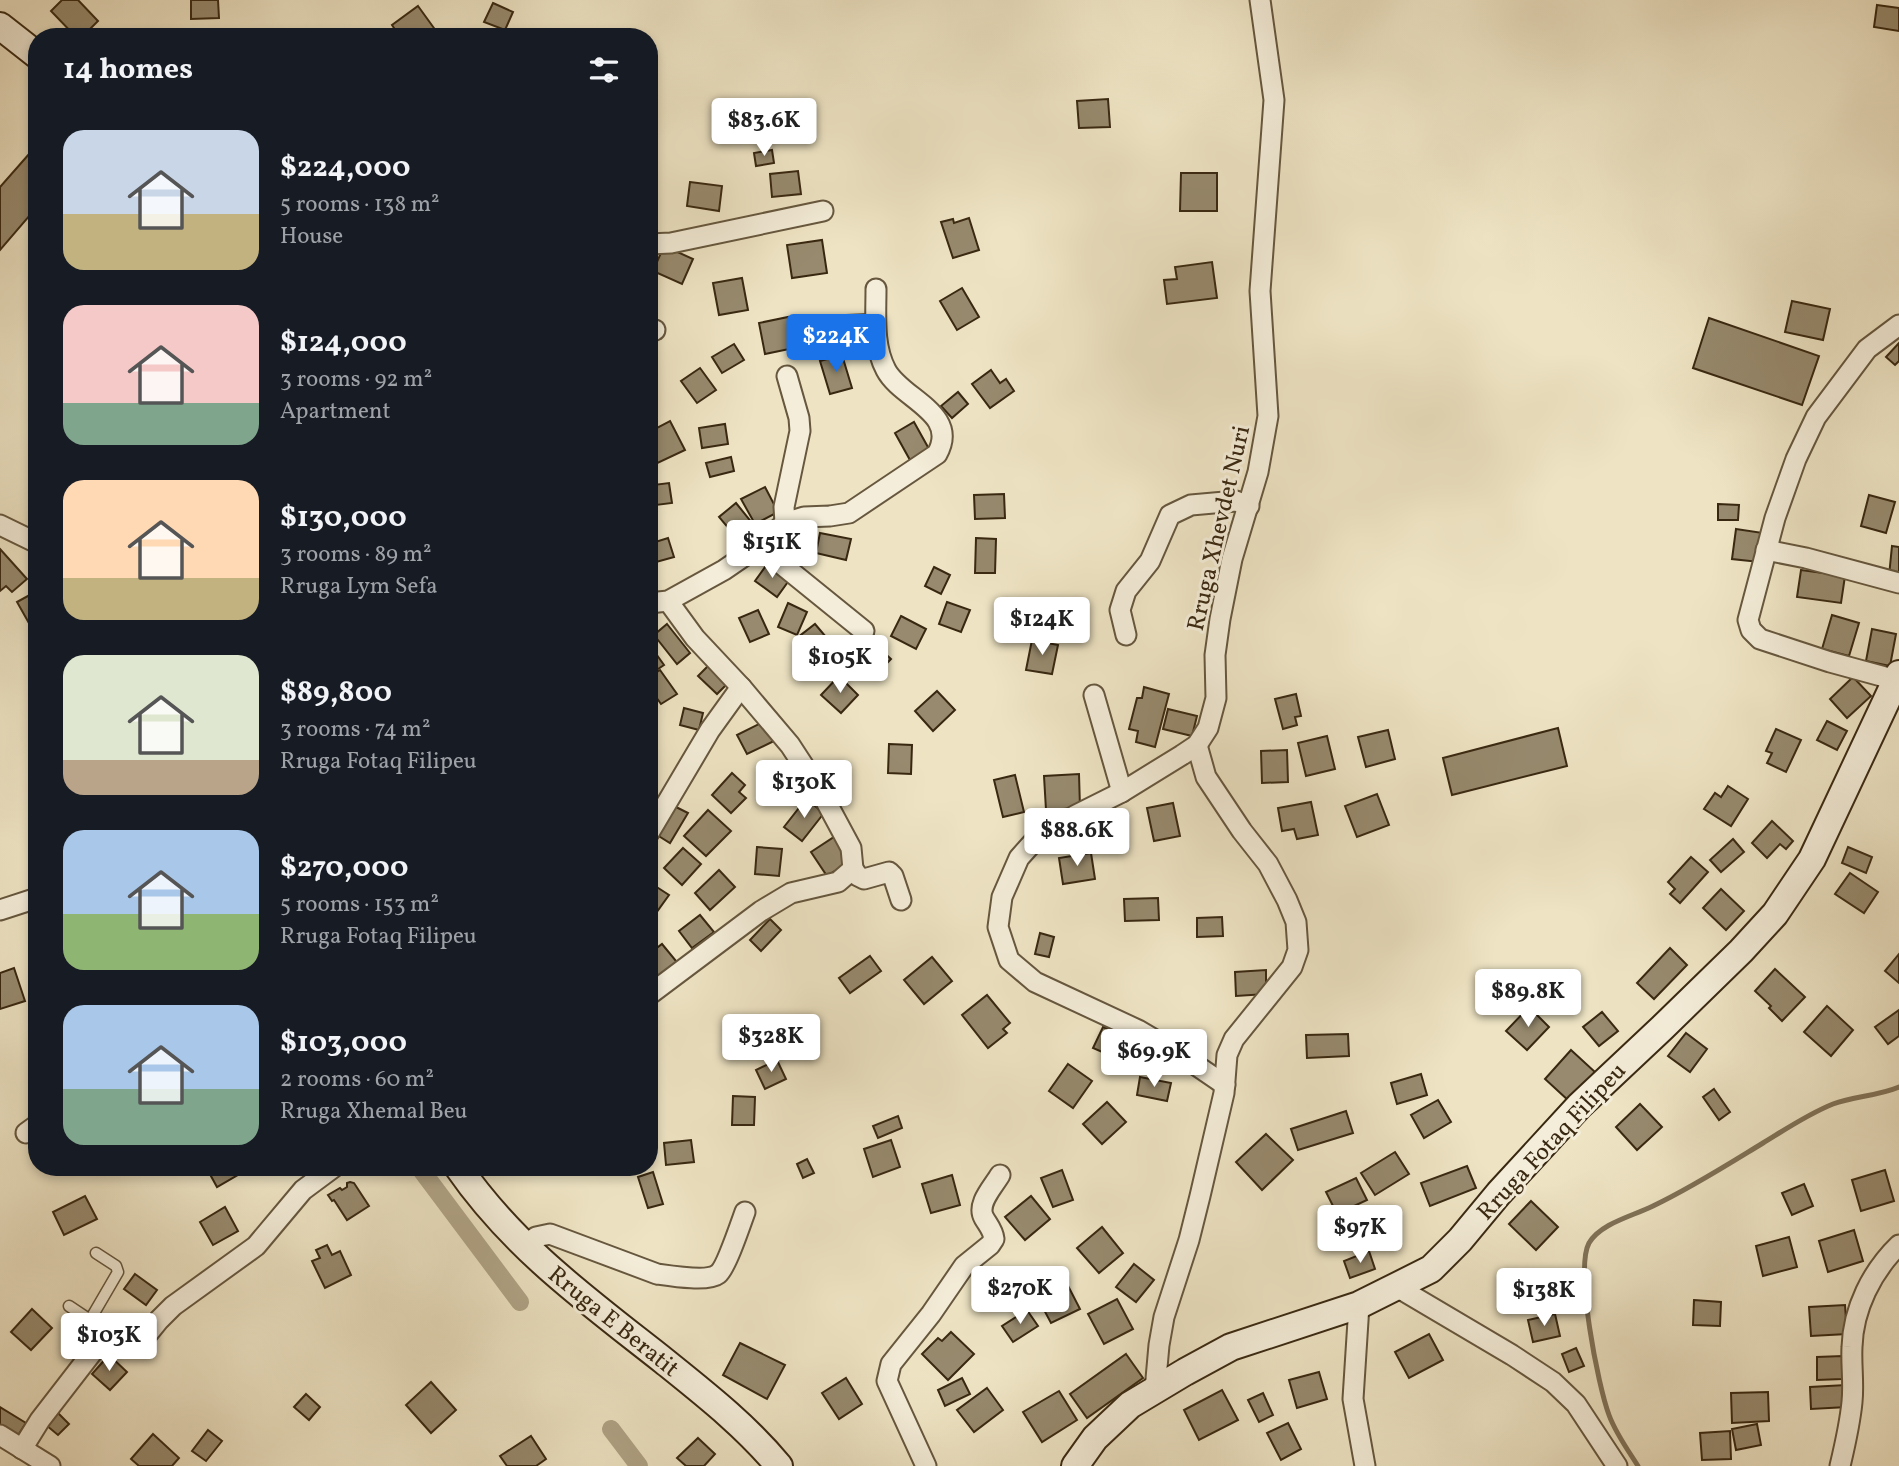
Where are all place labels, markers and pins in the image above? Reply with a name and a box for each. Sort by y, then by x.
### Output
pin: $83.6K [707,99,821,158]
pin: $224K [787,314,885,374]
pin: $151K [723,520,821,580]
pin: $124K [993,598,1091,657]
pin: $105K [791,636,889,695]
pin: $130K [755,760,853,820]
pin: $88.6K [1020,808,1134,868]
pin: $89.8K [1471,970,1585,1029]
pin: $328K [722,1014,820,1074]
pin: $69.9K [1097,1030,1211,1089]
pin: $97K [1319,1206,1401,1265]
pin: $270K [971,1266,1069,1326]
pin: $138K [1495,1268,1593,1328]
pin: $103K [60,1314,158,1373]

